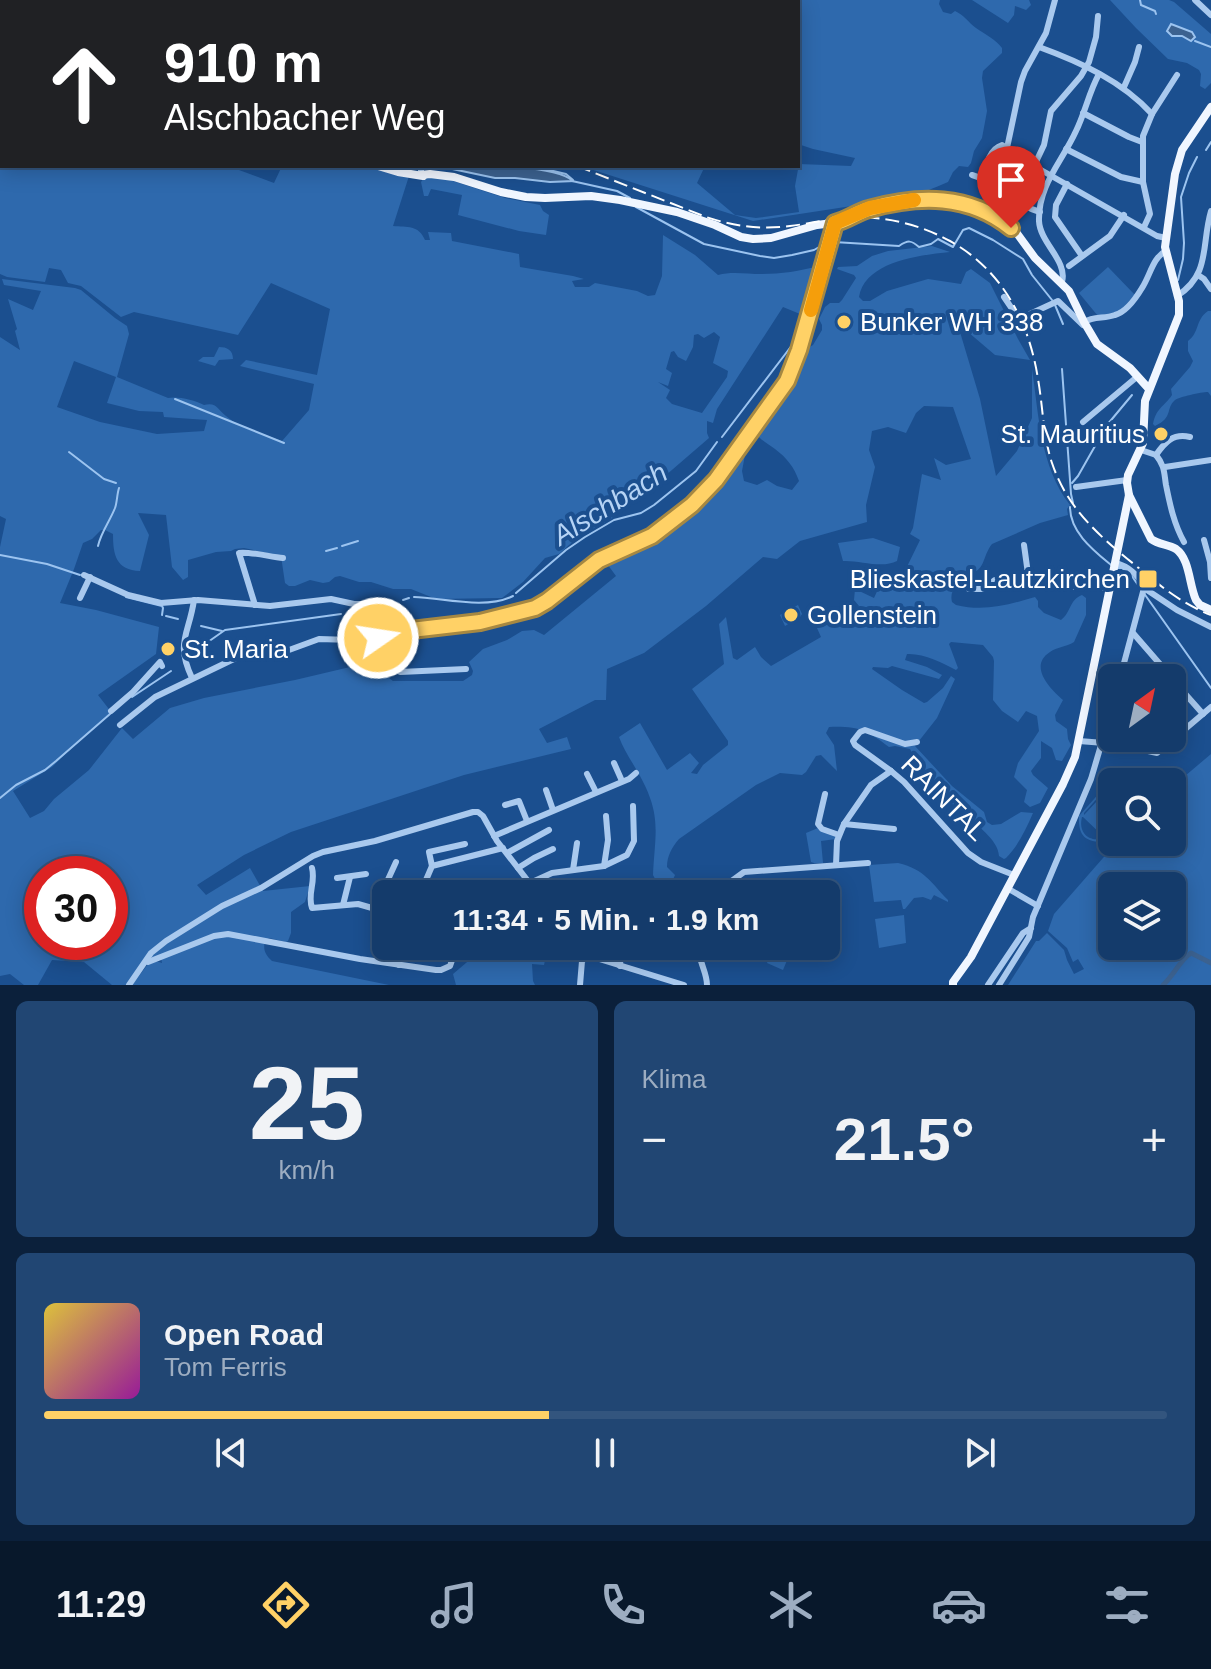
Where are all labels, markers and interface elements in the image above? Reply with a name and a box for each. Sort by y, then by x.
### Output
text: 910 m [164,31,323,94]
icon: ahead [32,32,136,136]
text: Alschbacher Weg [164,97,445,138]
pin [977,146,1045,228]
icon: arrive [989,158,1033,202]
place label: Bunker WH 338 [860,307,1044,337]
marker: Bunker WH 338 [835,313,853,331]
place label: St. Mauritius [1001,419,1145,449]
marker: St. Mauritius [1152,425,1170,443]
water label: Alschbach [545,457,673,552]
place label: Blieskastel-Lautzkirchen [850,564,1130,594]
marker: Blieskastel-Lautzkirchen [1137,568,1159,590]
position arrow [336,596,420,680]
place label: Gollenstein [807,600,937,630]
marker: Gollenstein [782,606,800,624]
place label: St. Maria [184,634,289,664]
marker: St. Maria [159,640,177,658]
north arrow [1098,664,1186,752]
map controls [1098,664,1186,960]
street label: RAINTAL [895,749,993,847]
button: search [1098,768,1186,856]
speed limit sign: 30 [24,856,128,960]
button: layers [1098,872,1186,960]
text: 11:34 · 5 Min. · 1.9 km [453,903,759,936]
text: 25 [249,1045,365,1161]
text: Klima [642,1064,707,1094]
text: 21.5° [834,1106,975,1173]
text: − [642,1115,667,1164]
text: + [1141,1115,1167,1164]
text: km/h [279,1155,335,1185]
text: Open Road [164,1318,324,1351]
text: Tom Ferris [164,1352,287,1382]
icon: previous [209,1431,253,1475]
icon: pause [583,1431,627,1475]
icon: next [958,1431,1002,1475]
icon: directions [258,1577,314,1633]
icon: music [426,1577,482,1633]
icon: phone [595,1577,651,1633]
icon: climate [763,1577,819,1633]
icon: car [931,1577,987,1633]
icon: filters [1099,1577,1155,1633]
text: 11:29 [56,1584,146,1625]

